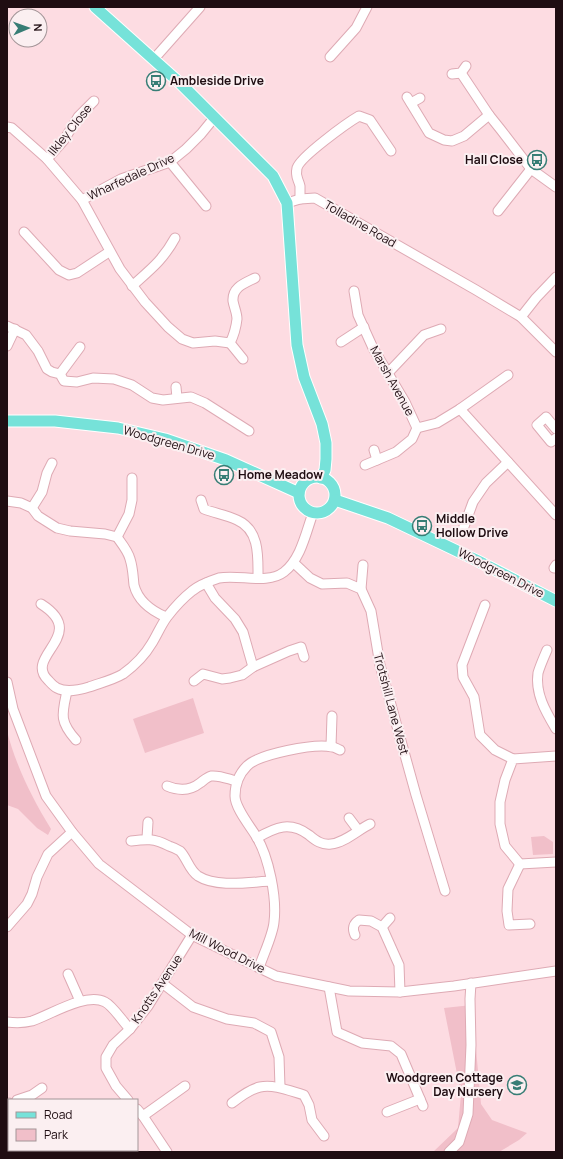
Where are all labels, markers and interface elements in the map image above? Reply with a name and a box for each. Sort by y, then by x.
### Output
north arrow [8,8,48,48]
text: N [31,23,46,32]
bus stop icon: Ambleside Drive [145,70,167,92]
place label: Ambleside Drive [170,72,264,89]
street label: Ilkley Close [44,100,96,159]
street label: Wharfedale Drive [84,149,177,204]
bus stop icon: Hall Close [526,149,548,171]
place label: Hall Close [465,151,523,168]
street label: Tolladine Road [321,196,399,251]
street label: Marsh Avenue [366,343,419,419]
street label: Woodgreen Drive [121,421,217,464]
bus stop icon: Home Meadow [213,464,235,486]
place label: Home Meadow [238,466,323,483]
place label: Middle Hollow Drive [436,510,508,541]
bus stop icon: Middle Hollow Drive [411,515,433,537]
street label: Woodgreen Drive [455,544,547,602]
street label: Trotshill Lane West [370,651,413,757]
street label: Mill Wood Drive [186,924,268,977]
street label: Knotts Avenue [127,951,186,1027]
place label: Woodgreen Cottage Day Nursery [386,1069,503,1100]
school or university icon: Woodgreen Cottage Day Nursery [506,1074,528,1096]
legend [8,1099,138,1151]
text: Road [44,1106,72,1123]
text: Park [44,1126,69,1143]

